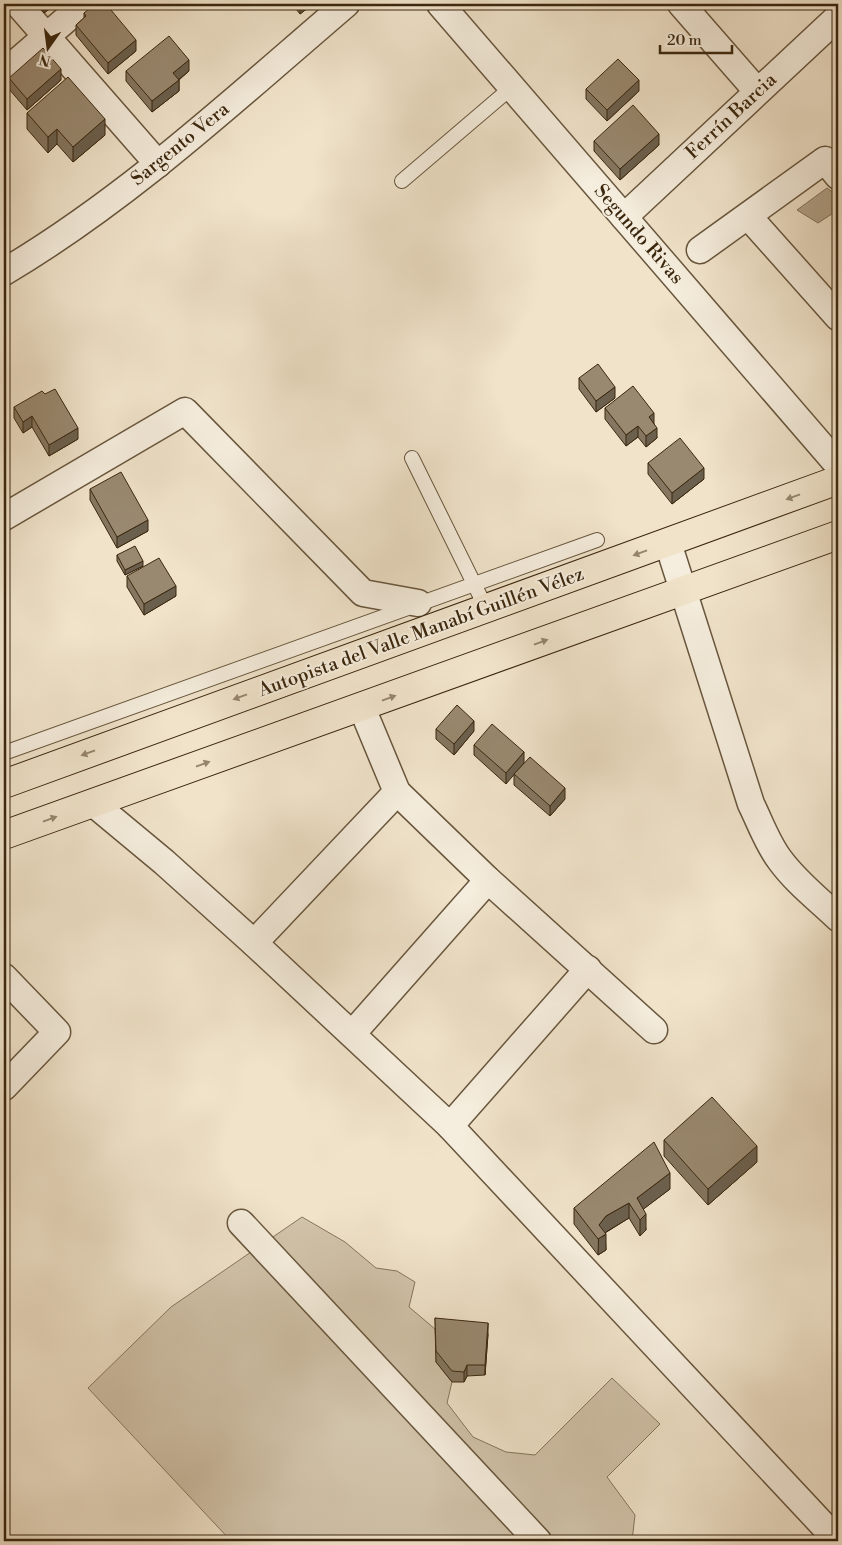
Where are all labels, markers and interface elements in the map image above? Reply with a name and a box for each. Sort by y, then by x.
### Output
north arrow [22,22,72,72]
scale bar [660,22,732,54]
text: 20 m [667,31,702,50]
text: N [38,50,53,70]
street label: Ferrín Barcia [680,67,782,164]
street label: Sargento Vera [126,97,234,191]
street label: Segundo Rivas [589,179,689,289]
one-way arrow [785,494,800,501]
one-way arrow [632,549,647,557]
street label: Autopista del Valle Manabí Guillén Vélez [254,562,587,703]
one-way arrow [534,638,549,645]
one-way arrow [233,694,248,701]
one-way arrow [382,694,397,702]
one-way arrow [80,749,95,757]
one-way arrow [195,760,210,767]
one-way arrow [42,815,57,822]

